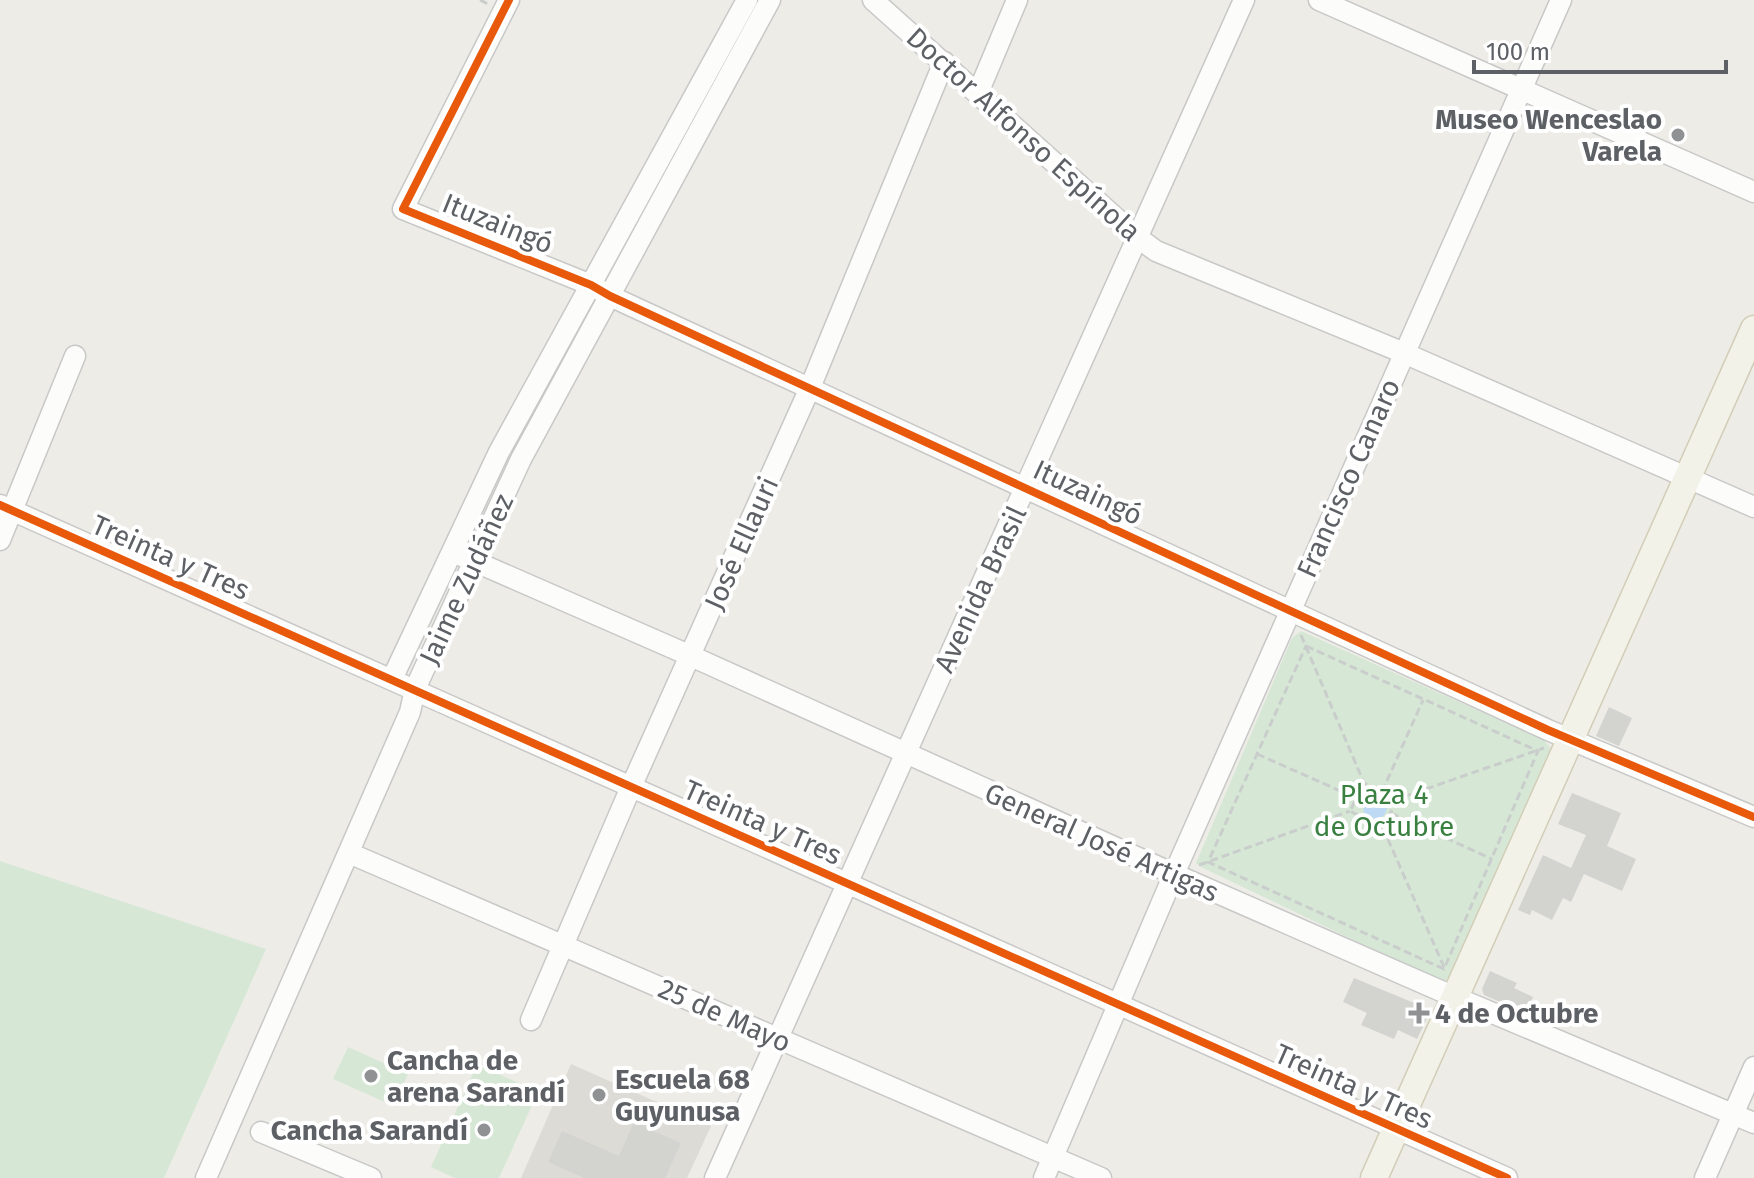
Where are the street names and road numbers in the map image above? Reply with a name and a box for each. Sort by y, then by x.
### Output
street label: Doctor Alfonso Espínola [900,21,1147,248]
street label: Ituzaingó [438,186,558,261]
street label: Francisco Canaro [1290,374,1407,583]
street label: Ituzaingó [1028,453,1148,532]
street label: José Ellauri [698,472,785,615]
street label: Jaime Zudáñez [413,489,520,670]
street label: Avenida Brasil [928,501,1033,678]
street label: Treinta y Tres [87,508,255,607]
street label: Treinta y Tres [679,773,847,872]
street label: General José Artigas [980,776,1224,909]
street label: 25 de Mayo [654,972,796,1059]
street label: Treinta y Tres [1270,1037,1438,1136]

